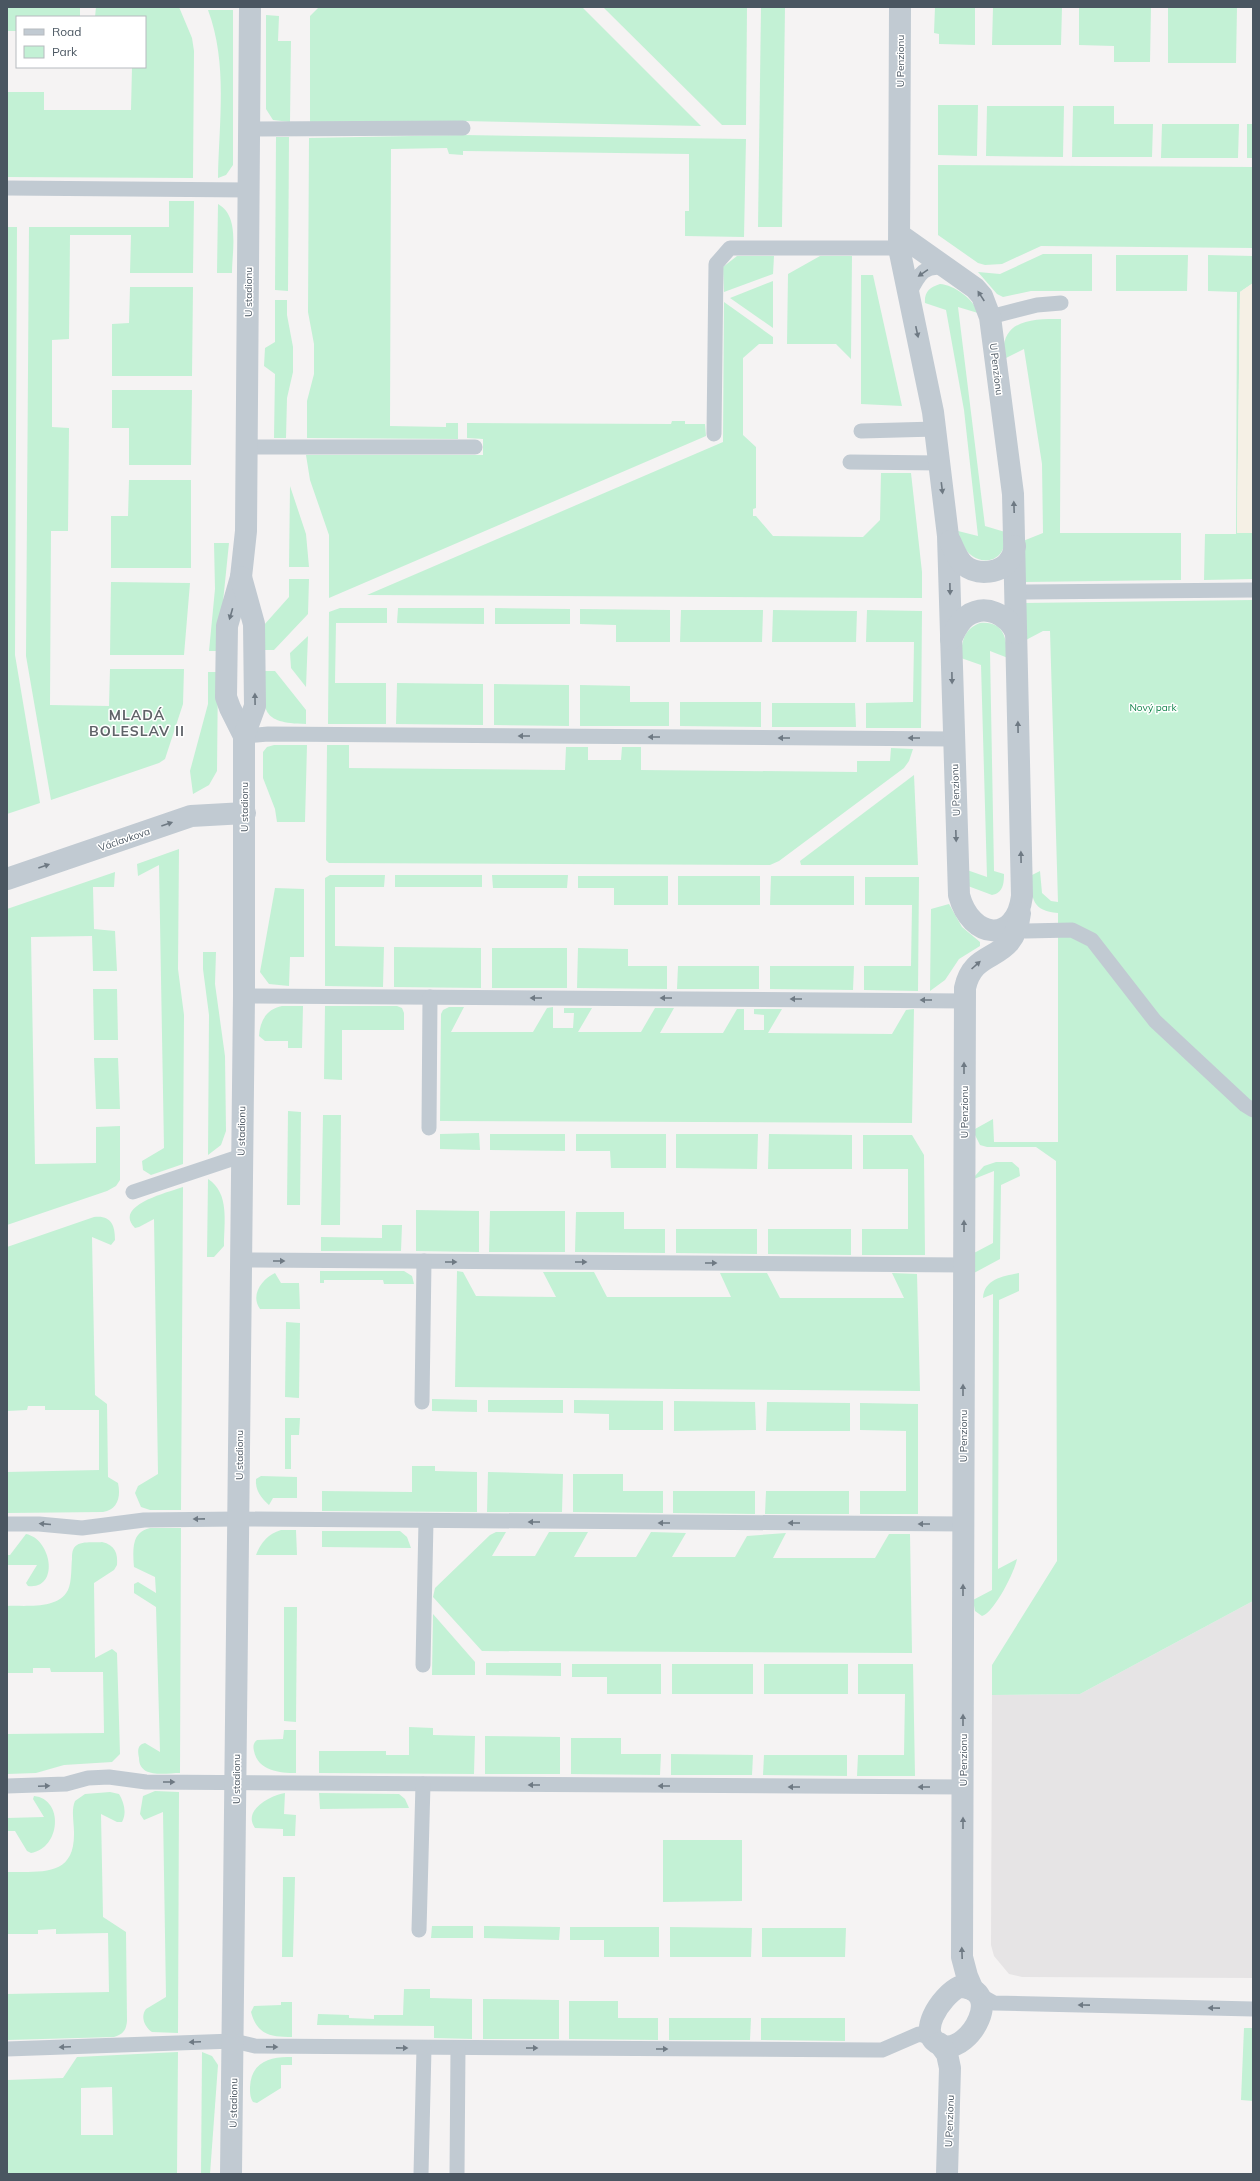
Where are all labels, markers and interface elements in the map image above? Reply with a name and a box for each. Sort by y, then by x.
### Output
legend [16,16,146,68]
text: Road [52,24,81,39]
street label: U Penzionu [894,35,907,87]
text: Park [52,44,78,59]
street label: U stadionu [242,267,255,317]
one-way arrow [918,269,929,277]
one-way arrow [978,291,985,302]
one-way arrow [914,326,920,338]
street label: U Penzionu [987,342,1006,396]
one-way arrow [939,482,946,494]
one-way arrow [1010,501,1017,513]
one-way arrow [947,583,953,596]
one-way arrow [228,609,234,621]
one-way arrow [948,672,955,684]
one-way arrow [252,692,258,705]
park label: Nový park [1129,701,1177,714]
district label: MLADÁ BOLESLAV II [89,706,185,740]
one-way arrow [1015,720,1021,733]
one-way arrow [517,733,530,739]
one-way arrow [647,734,660,740]
one-way arrow [777,735,790,741]
one-way arrow [908,735,920,742]
street label: U Penzionu [948,764,963,816]
street label: U stadionu [238,782,251,832]
one-way arrow [161,821,173,827]
street label: Václavkova [97,825,152,854]
one-way arrow [953,830,960,842]
one-way arrow [1018,851,1025,863]
one-way arrow [38,863,50,869]
one-way arrow [971,961,982,970]
one-way arrow [529,995,542,1001]
one-way arrow [659,995,672,1001]
one-way arrow [789,996,802,1002]
one-way arrow [919,997,932,1003]
one-way arrow [961,1061,967,1074]
street label: U Penzionu [958,1086,971,1138]
street label: U stadionu [235,1106,248,1156]
one-way arrow [961,1219,967,1232]
one-way arrow [273,1258,286,1264]
one-way arrow [445,1259,458,1265]
one-way arrow [575,1259,588,1265]
one-way arrow [705,1260,718,1266]
one-way arrow [960,1383,966,1396]
street label: U Penzionu [957,1410,970,1462]
street label: U stadionu [233,1430,246,1480]
one-way arrow [192,1516,205,1522]
one-way arrow [527,1519,540,1525]
one-way arrow [657,1520,670,1526]
one-way arrow [787,1520,800,1526]
one-way arrow [39,1521,51,1528]
one-way arrow [917,1521,930,1527]
one-way arrow [960,1583,966,1596]
one-way arrow [960,1713,966,1726]
street label: U Penzionu [957,1734,970,1786]
street label: U stadionu [230,1754,243,1804]
one-way arrow [163,1779,176,1785]
one-way arrow [38,1782,50,1789]
one-way arrow [527,1782,540,1788]
one-way arrow [657,1783,670,1789]
one-way arrow [788,1783,800,1790]
one-way arrow [917,1784,930,1790]
one-way arrow [960,1816,966,1829]
one-way arrow [959,1947,966,1959]
one-way arrow [1077,2002,1090,2008]
one-way arrow [1207,2005,1220,2011]
one-way arrow [189,2039,201,2046]
one-way arrow [59,2044,71,2051]
one-way arrow [266,2044,279,2050]
one-way arrow [396,2045,409,2051]
one-way arrow [526,2045,539,2051]
one-way arrow [656,2046,669,2052]
street label: U stadionu [227,2078,240,2128]
street label: U Penzionu [942,2095,957,2147]

